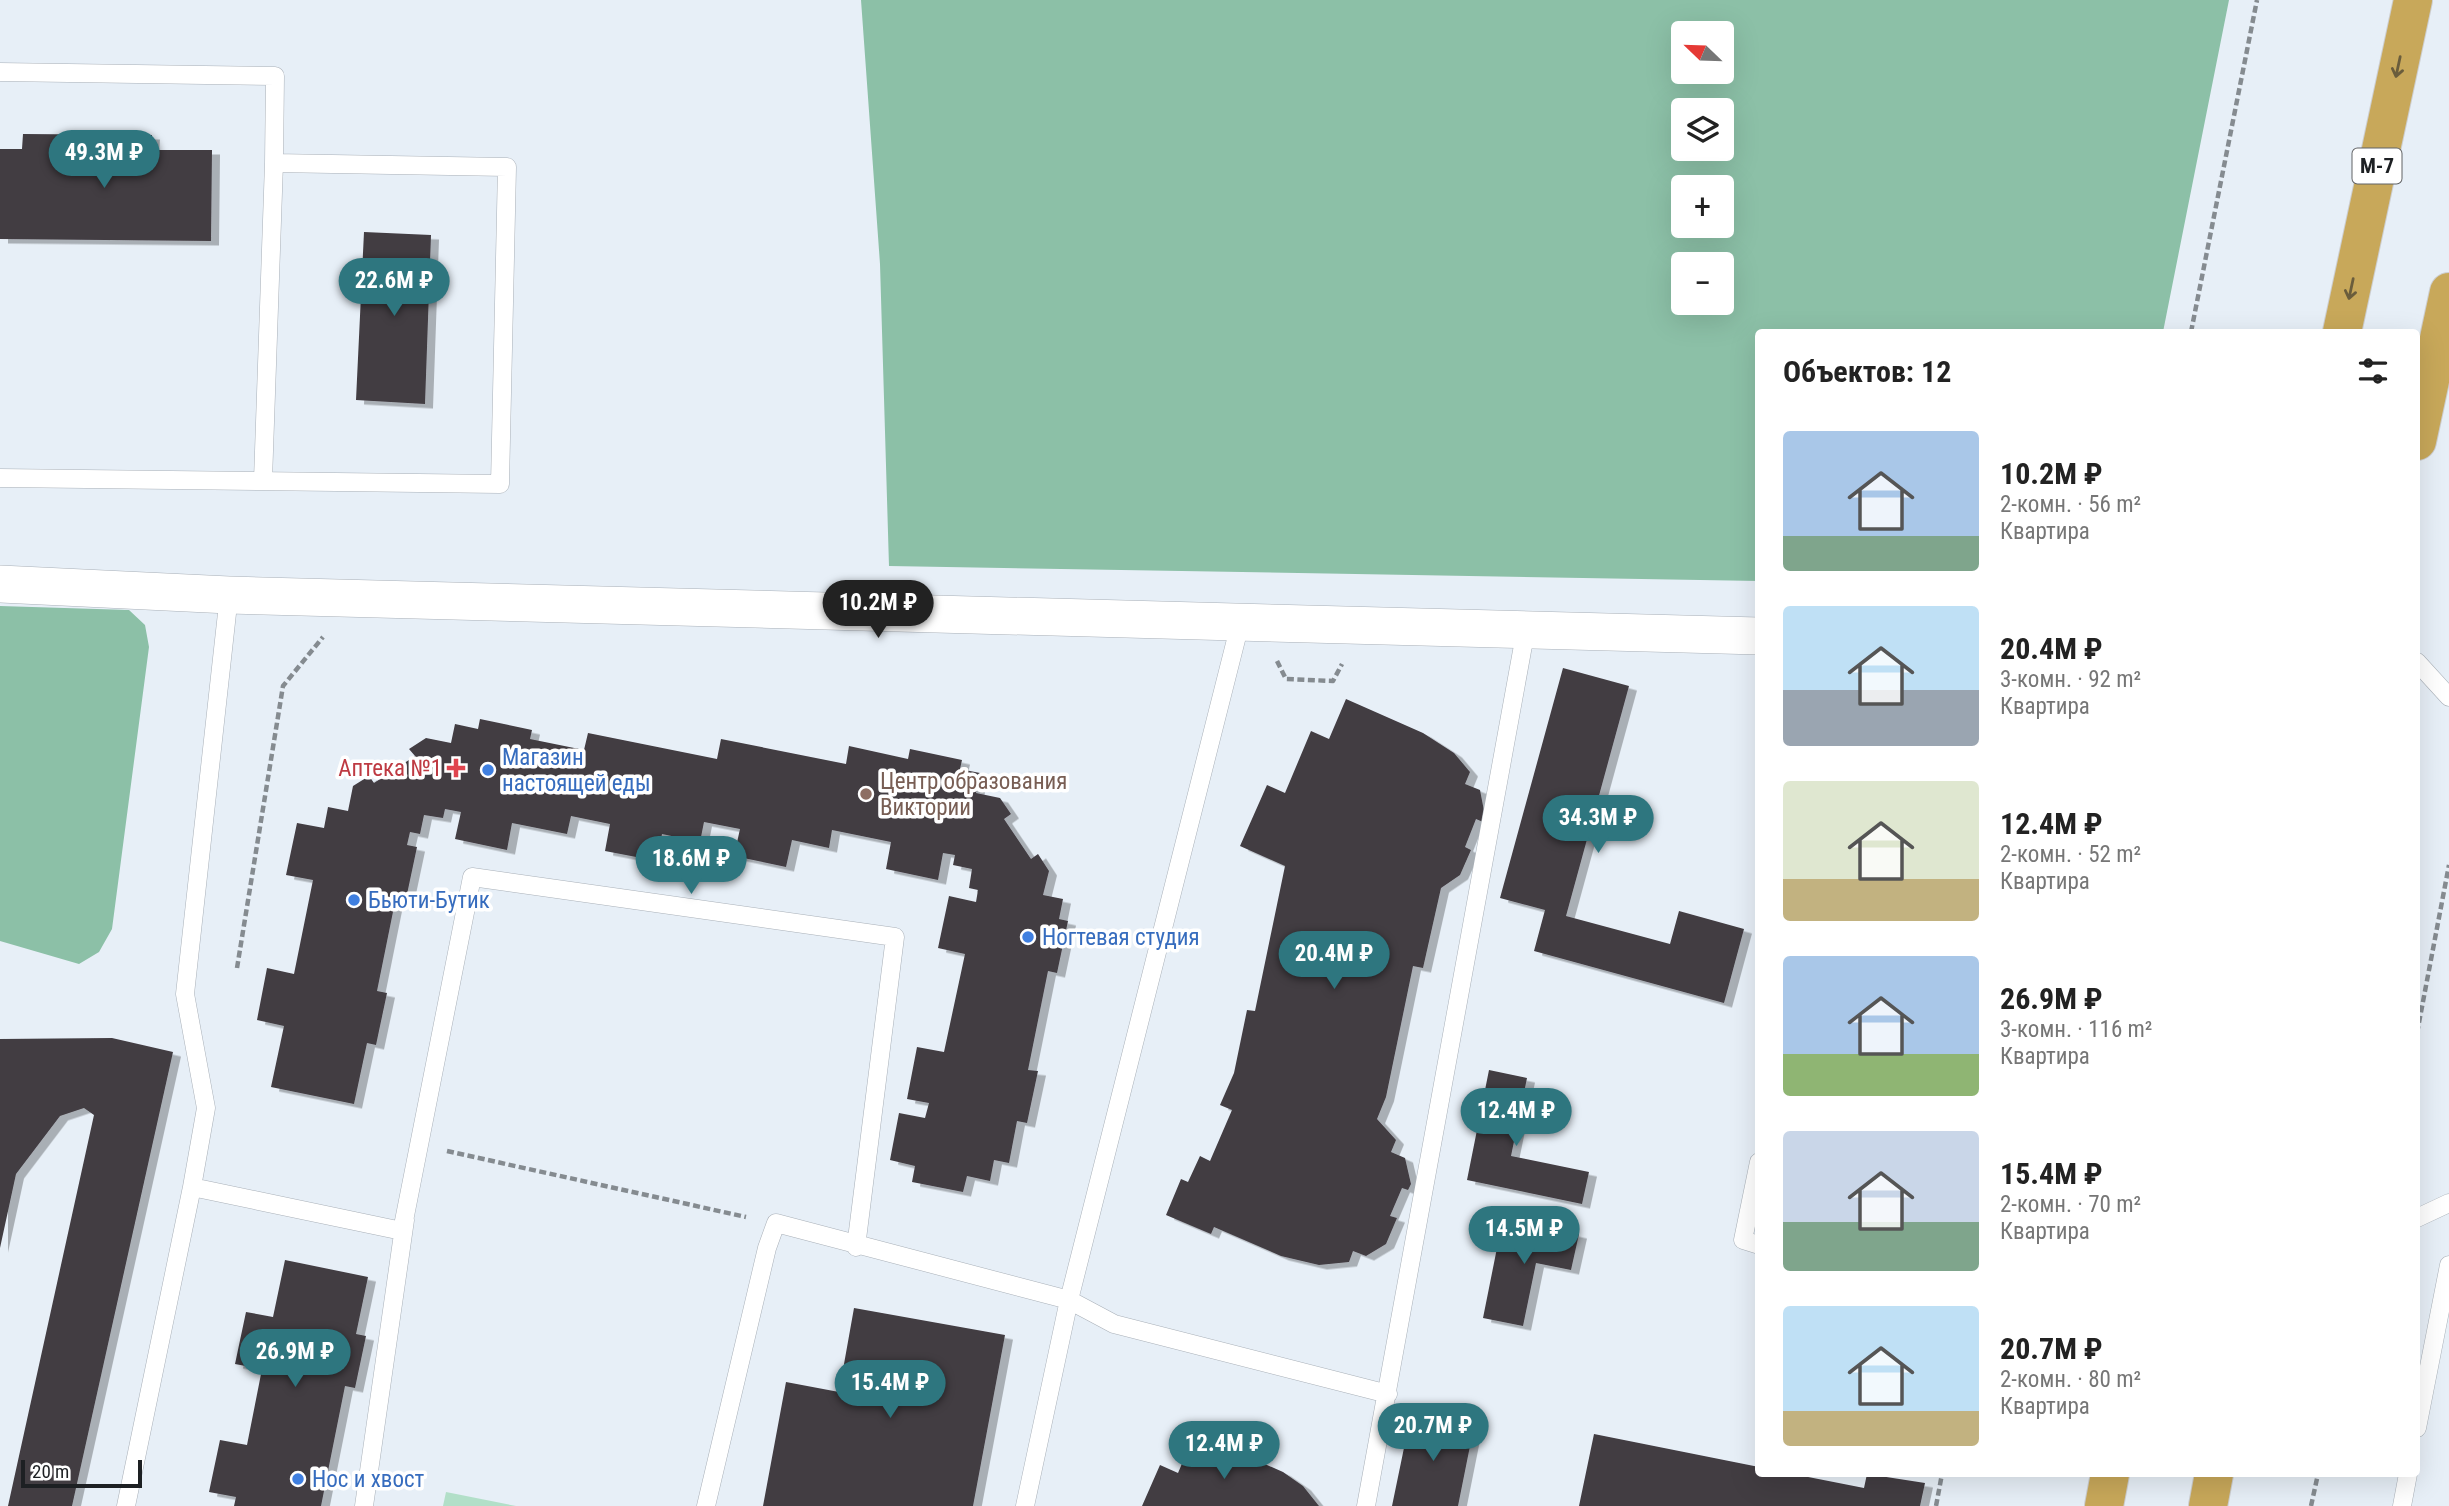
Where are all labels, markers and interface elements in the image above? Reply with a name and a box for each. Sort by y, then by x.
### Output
north arrow [1671,21,1734,84]
map controls [1671,21,1734,315]
one-way arrow [2391,55,2405,78]
button: layers [1671,98,1734,161]
pin: 49.3M ₽ [39,130,169,190]
text: 49.3M ₽ [65,139,143,166]
road number: М-7 [2352,148,2402,184]
button: + [1671,175,1734,238]
button: − [1671,252,1734,315]
pin: 22.6M ₽ [329,258,459,318]
text: 22.6M ₽ [355,267,433,294]
one-way arrow [2344,277,2357,300]
icon: filters [2354,352,2392,390]
text: Объектов: 12 [1783,354,1951,389]
text: 10.2M ₽ [2000,456,2103,491]
icon: home [1839,459,1923,543]
text: 2-комн. · 56 m² [2000,491,2141,518]
text: Квартира [2000,518,2090,545]
pin: 10.2M ₽ [813,580,943,640]
text: 10.2M ₽ [839,589,917,616]
text: 20.4M ₽ [2000,631,2103,666]
icon: home [1839,634,1923,718]
text: 3-комн. · 92 m² [2000,666,2141,693]
text: Квартира [2000,693,2090,720]
place label: Магазин настоящей еды [502,744,651,797]
place label: Аптека №1 [338,755,442,782]
marker: Аптека №1 [448,760,464,776]
marker: Магазин настоящей еды [480,762,496,778]
place label: Центр образования Виктории [880,768,1067,821]
marker: Центр образования Виктории [858,786,874,802]
pin: 34.3M ₽ [1533,796,1663,855]
text: 34.3M ₽ [1559,804,1637,831]
text: 12.4M ₽ [2000,806,2103,841]
icon: home [1839,809,1923,893]
pin: 18.6M ₽ [626,836,756,896]
text: 2-комн. · 52 m² [2000,841,2141,868]
text: 18.6M ₽ [652,845,730,872]
text: Квартира [2000,868,2090,895]
place label: Бьюти-Бутик [368,887,490,914]
marker: Бьюти-Бутик [346,892,362,908]
place label: Ногтевая студия [1042,924,1200,951]
marker: Ногтевая студия [1020,929,1036,945]
pin: 20.4M ₽ [1269,932,1399,991]
text: 20.4M ₽ [1295,940,1373,967]
text: 26.9M ₽ [2000,981,2103,1016]
icon: home [1839,984,1923,1068]
text: 3-комн. · 116 m² [2000,1016,2152,1043]
text: Квартира [2000,1043,2090,1070]
pin: 12.4M ₽ [1451,1088,1581,1148]
text: 12.4M ₽ [1477,1097,1555,1124]
text: 15.4M ₽ [2000,1156,2103,1191]
icon: home [1839,1159,1923,1243]
text: 2-комн. · 70 m² [2000,1191,2141,1218]
pin: 14.5M ₽ [1459,1206,1589,1266]
text: 14.5M ₽ [1485,1215,1563,1242]
text: Квартира [2000,1218,2090,1245]
pin: 26.9M ₽ [230,1330,360,1389]
text: 20.7M ₽ [2000,1331,2103,1366]
icon: home [1839,1334,1923,1418]
text: 26.9M ₽ [256,1338,334,1365]
pin: 15.4M ₽ [825,1360,955,1420]
text: 2-комн. · 80 m² [2000,1366,2141,1393]
text: 15.4M ₽ [851,1369,929,1396]
text: Квартира [2000,1393,2090,1420]
pin: 20.7M ₽ [1368,1404,1498,1463]
text: 20.7M ₽ [1394,1412,1472,1439]
pin: 12.4M ₽ [1159,1422,1289,1481]
text: 12.4M ₽ [1185,1430,1263,1457]
scale bar [21,1457,142,1489]
text: 20 m [32,1460,69,1483]
place label: Нос и хвост [312,1466,425,1493]
marker: Нос и хвост [290,1471,306,1487]

